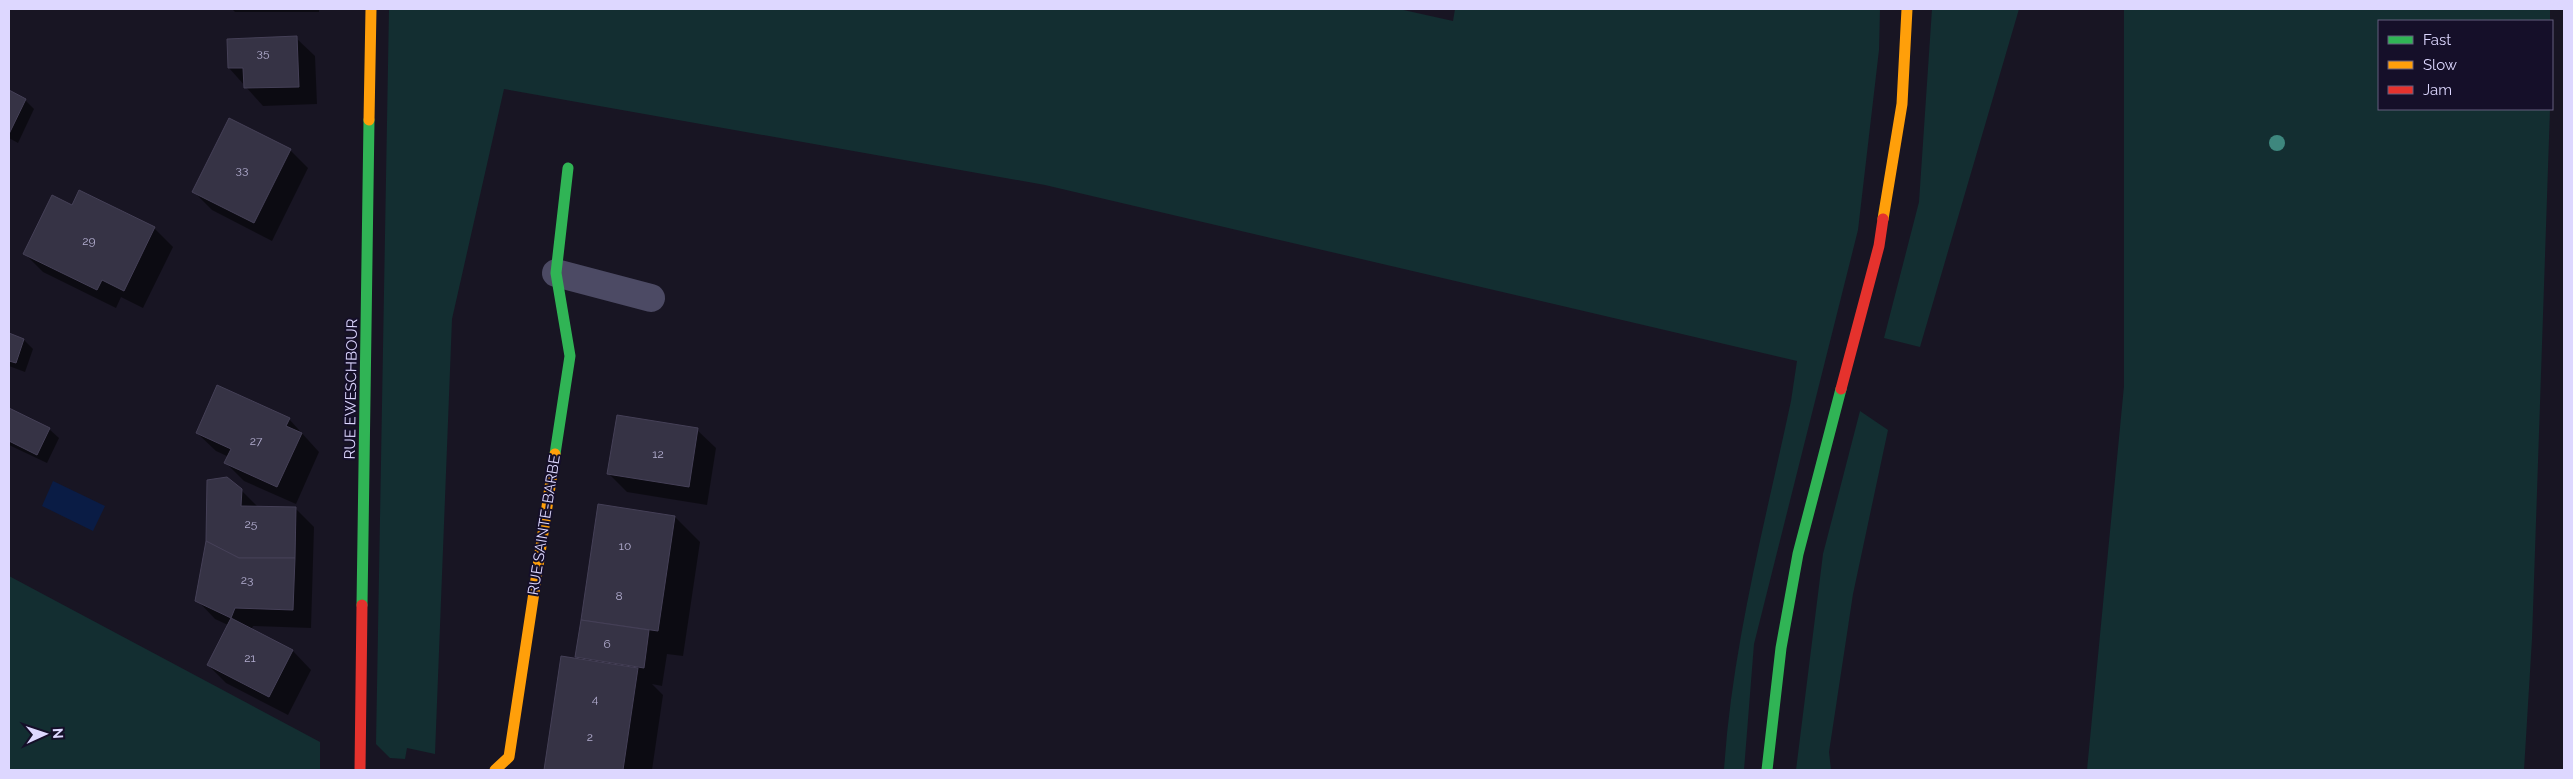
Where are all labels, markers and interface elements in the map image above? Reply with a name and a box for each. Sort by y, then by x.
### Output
legend [2378,20,2553,110]
text: Fast [2423,31,2451,49]
house number: 35 [257,46,270,60]
text: Slow [2423,56,2457,74]
text: Jam [2423,81,2452,99]
house number: 33 [236,163,248,177]
house number: 29 [82,234,96,248]
street label: RUE EWESCHBOUR [341,318,361,460]
house number: 27 [250,434,263,448]
house number: 12 [652,447,664,461]
street label: RUE SAINTE-BARBE [524,454,564,596]
house number: 25 [245,517,258,531]
house number: 10 [619,539,631,553]
house number: 23 [241,573,253,587]
house number: 8 [615,589,623,603]
house number: 6 [603,637,611,651]
house number: 21 [244,651,256,665]
house number: 4 [592,692,599,706]
north arrow [20,709,70,759]
text: N [50,728,66,739]
house number: 2 [587,730,593,744]

